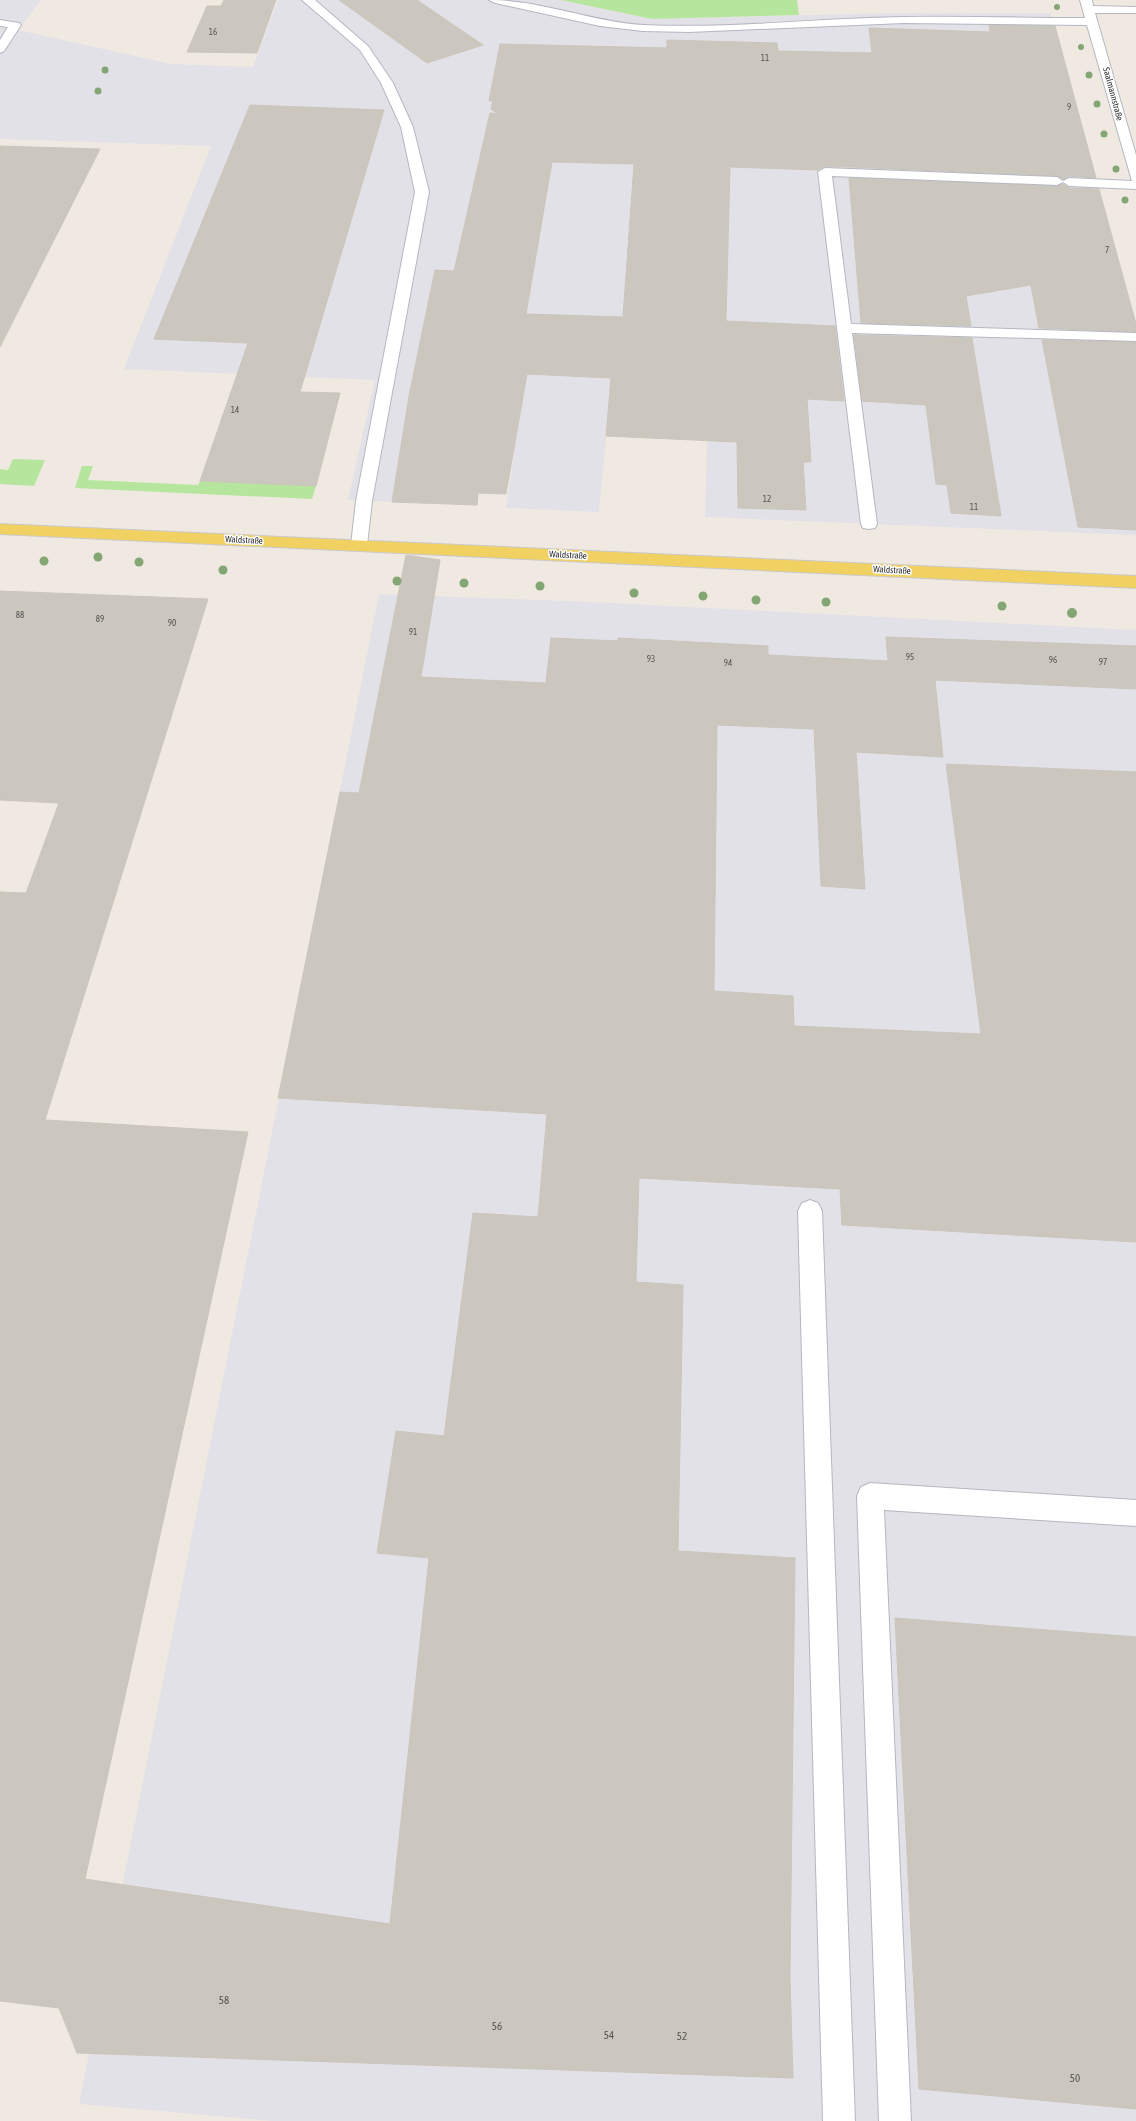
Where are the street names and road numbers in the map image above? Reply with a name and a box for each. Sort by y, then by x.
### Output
street label: Saalmannstraße [1101,66,1125,122]
street label: Waldstraße [225,534,263,546]
street label: Waldstraße [549,549,587,561]
street label: Waldstraße [873,564,911,576]

